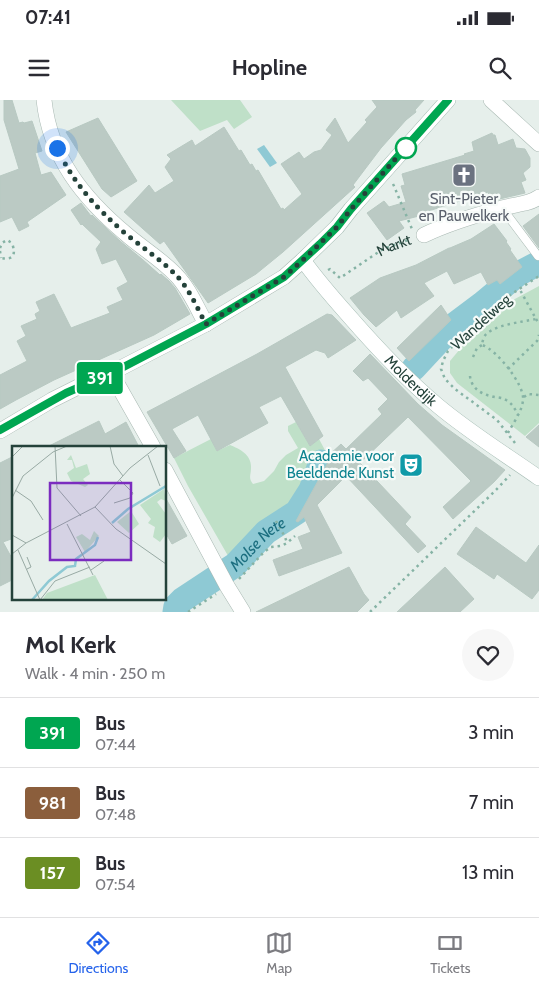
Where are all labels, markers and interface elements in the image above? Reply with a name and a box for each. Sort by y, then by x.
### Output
text: 07:41 [25,6,71,29]
icon: menu [25,54,53,82]
text: Hopline [232,54,307,81]
icon: search [486,54,514,82]
your location [45,136,70,161]
unlabelled marker [395,137,417,159]
church icon: Sint-Pieter en Pauwelkerk [451,162,477,188]
place label: Sint-Pieter en Pauwelkerk [419,190,509,225]
street label: Markt [373,231,414,260]
street label: Wandelweg [447,290,515,354]
street label: Molderdijk [381,352,441,410]
line badge: 391 [71,362,129,394]
text: 391 [87,367,113,389]
inset map [12,446,166,600]
place label: Academie voor Beeldende Kunst [287,447,394,482]
theatre icon: Academie voor Beeldende Kunst [398,452,424,478]
water label: Molse Nete [224,513,289,575]
button: heart [462,629,514,681]
text: Mol Kerk [25,630,116,659]
text: Walk · 4 min · 250 m [25,664,165,683]
text: Bus [95,712,125,735]
text: 3 min [468,721,514,744]
text: 391 [39,722,66,744]
text: 07:44 [95,735,136,754]
text: Bus [95,782,125,805]
text: 7 min [469,791,514,814]
text: 981 [39,792,66,814]
text: 07:48 [95,805,136,824]
text: Bus [95,852,125,875]
text: 13 min [462,861,514,884]
text: 157 [40,862,65,884]
text: 07:54 [95,875,135,894]
tab: Directions [68,929,128,977]
tab: Map [265,929,293,977]
tab: Tickets [430,929,471,977]

